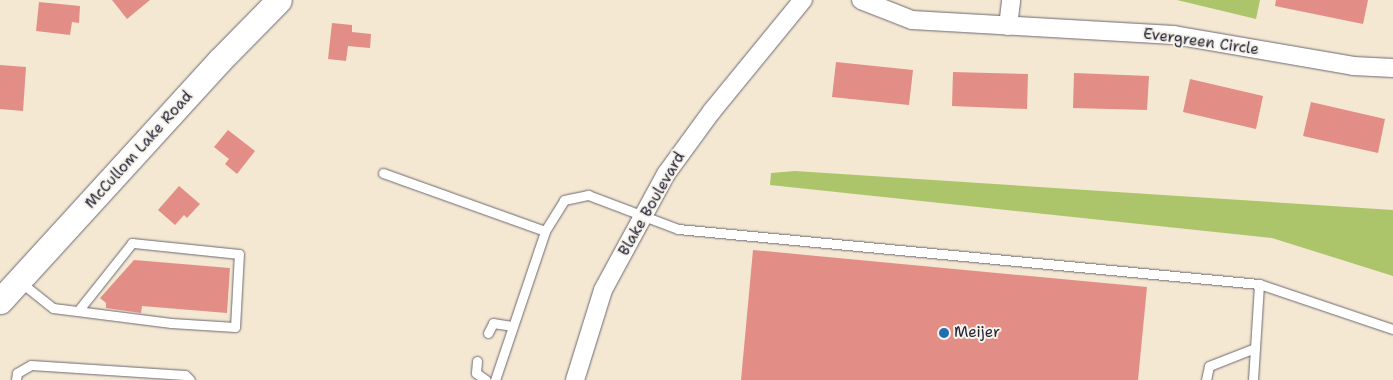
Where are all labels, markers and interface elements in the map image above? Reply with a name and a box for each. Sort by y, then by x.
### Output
street label: Evergreen Circle [1142,25,1260,59]
street label: McCullom Lake Road [82,88,196,212]
street label: Blake Boulevard [615,149,689,259]
place label: Meijer [954,324,1000,342]
marker: Meijer [938,327,950,339]

